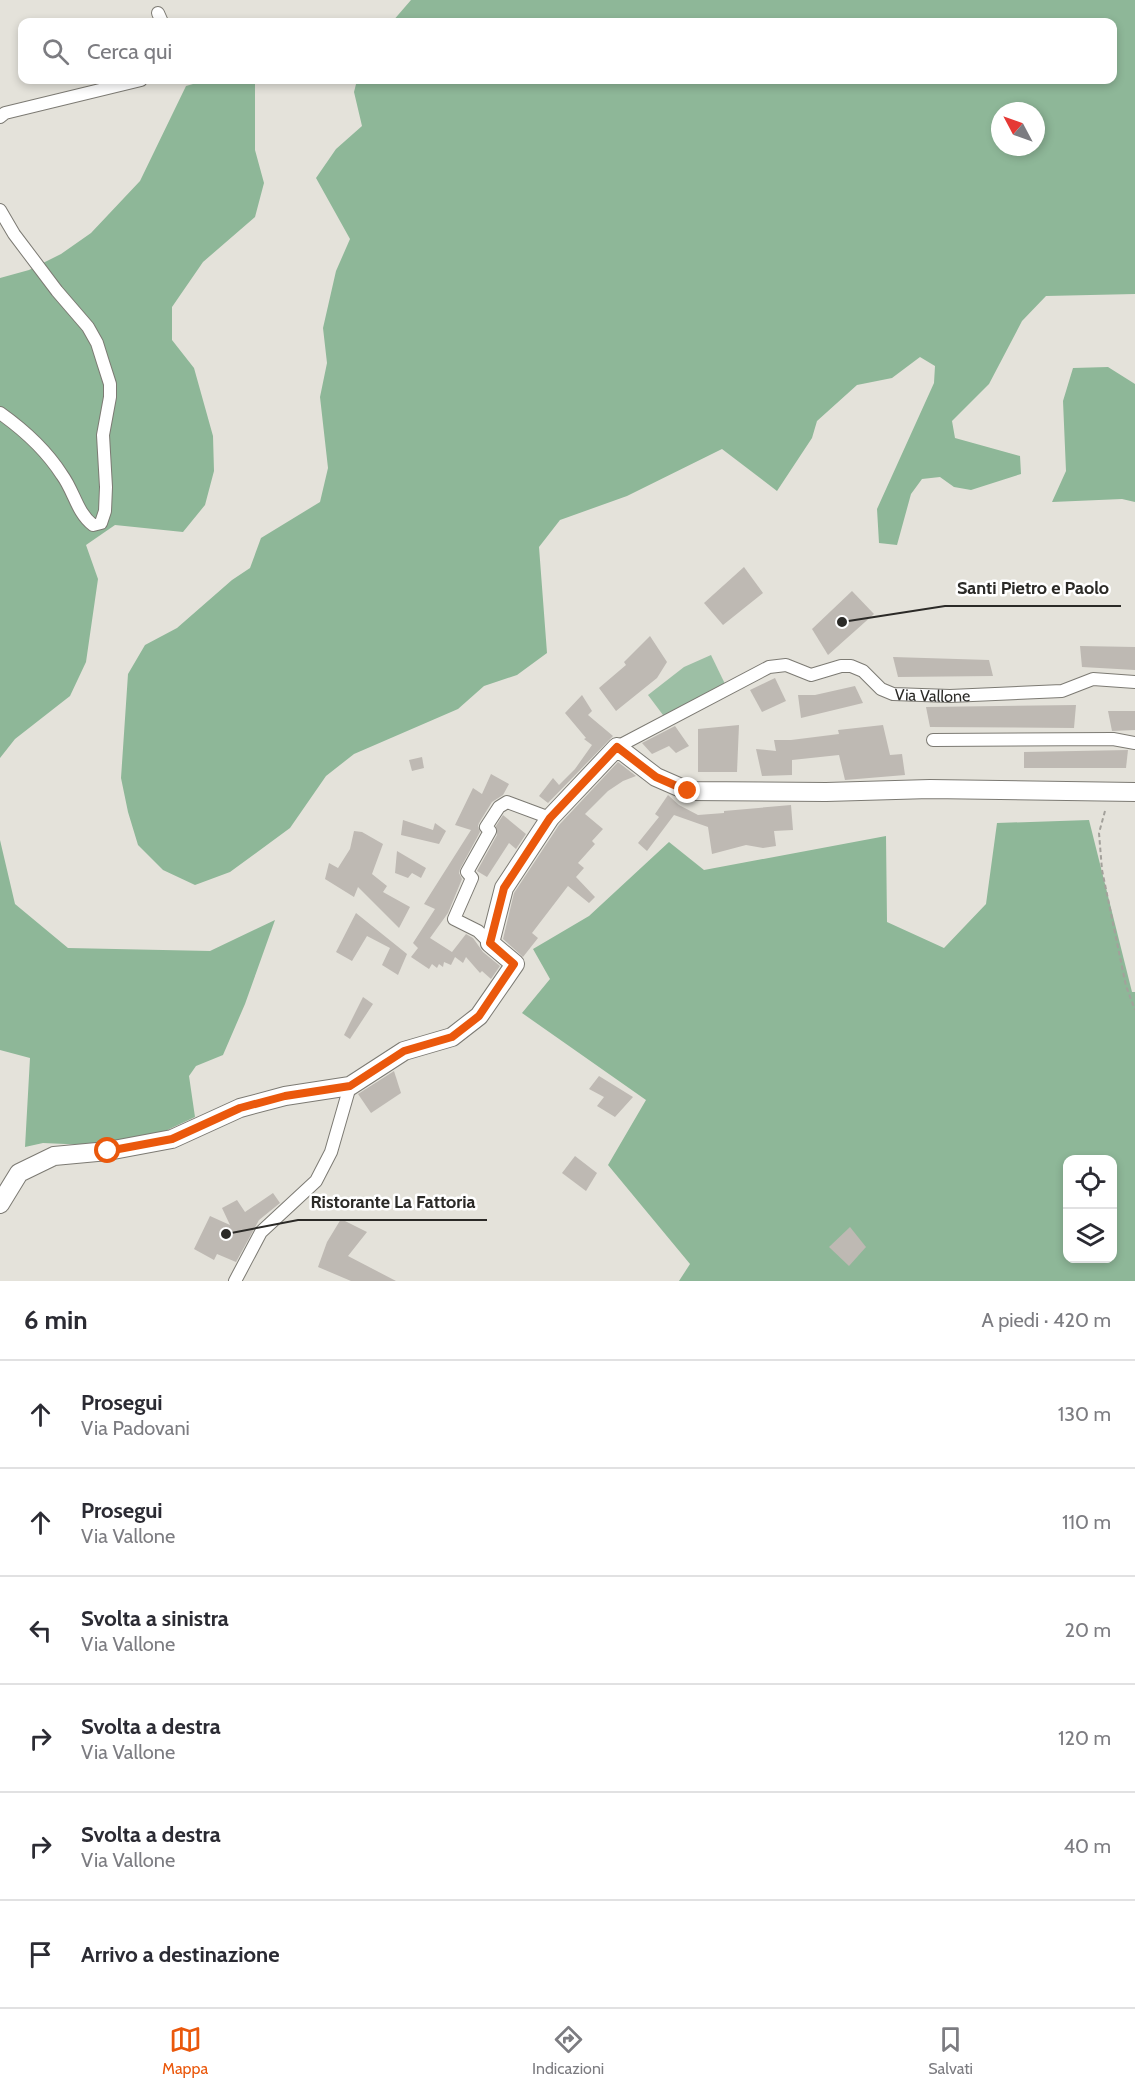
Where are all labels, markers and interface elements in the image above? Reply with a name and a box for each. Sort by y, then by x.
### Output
search box [18,18,1117,84]
icon: search [39,35,72,68]
text: Cerca qui [87,38,172,65]
north arrow [991,102,1045,156]
callout: Santi Pietro e Paolo [945,570,1121,606]
text: Santi Pietro e Paolo [957,577,1109,599]
street label: Via Vallone [894,685,971,706]
route end [674,777,700,803]
route start [94,1137,120,1163]
map controls [1063,1155,1117,1263]
button: locate [1063,1155,1117,1209]
callout: Ristorante La Fattoria [298,1184,487,1220]
text: Ristorante La Fattoria [310,1191,476,1213]
button: layers [1063,1209,1117,1263]
text: 6 min [24,1304,88,1336]
text: A piedi · 420 m [981,1308,1111,1332]
text: Prosegui [81,1389,163,1416]
icon: ahead [24,1398,57,1431]
text: 130 m [1058,1402,1111,1426]
text: Via Padovani [81,1416,190,1440]
text: Prosegui [81,1497,163,1524]
icon: ahead [24,1506,57,1539]
text: 110 m [1062,1510,1111,1534]
text: Via Vallone [81,1524,175,1548]
text: Svolta a sinistra [81,1605,229,1632]
icon: left [24,1614,57,1647]
text: 20 m [1065,1618,1111,1642]
text: Via Vallone [81,1632,175,1656]
text: Svolta a destra [81,1713,221,1740]
icon: right [24,1722,57,1755]
text: 120 m [1058,1726,1111,1750]
text: Via Vallone [81,1740,175,1764]
text: Svolta a destra [81,1821,221,1848]
icon: right [24,1830,57,1863]
text: 40 m [1063,1834,1111,1858]
text: Via Vallone [81,1848,175,1872]
icon: arrive [24,1938,57,1971]
text: Arrivo a destinazione [81,1941,279,1968]
tab: Mappa [162,2023,208,2078]
tab: Indicazioni [532,2023,604,2078]
tab: Salvati [928,2023,973,2078]

